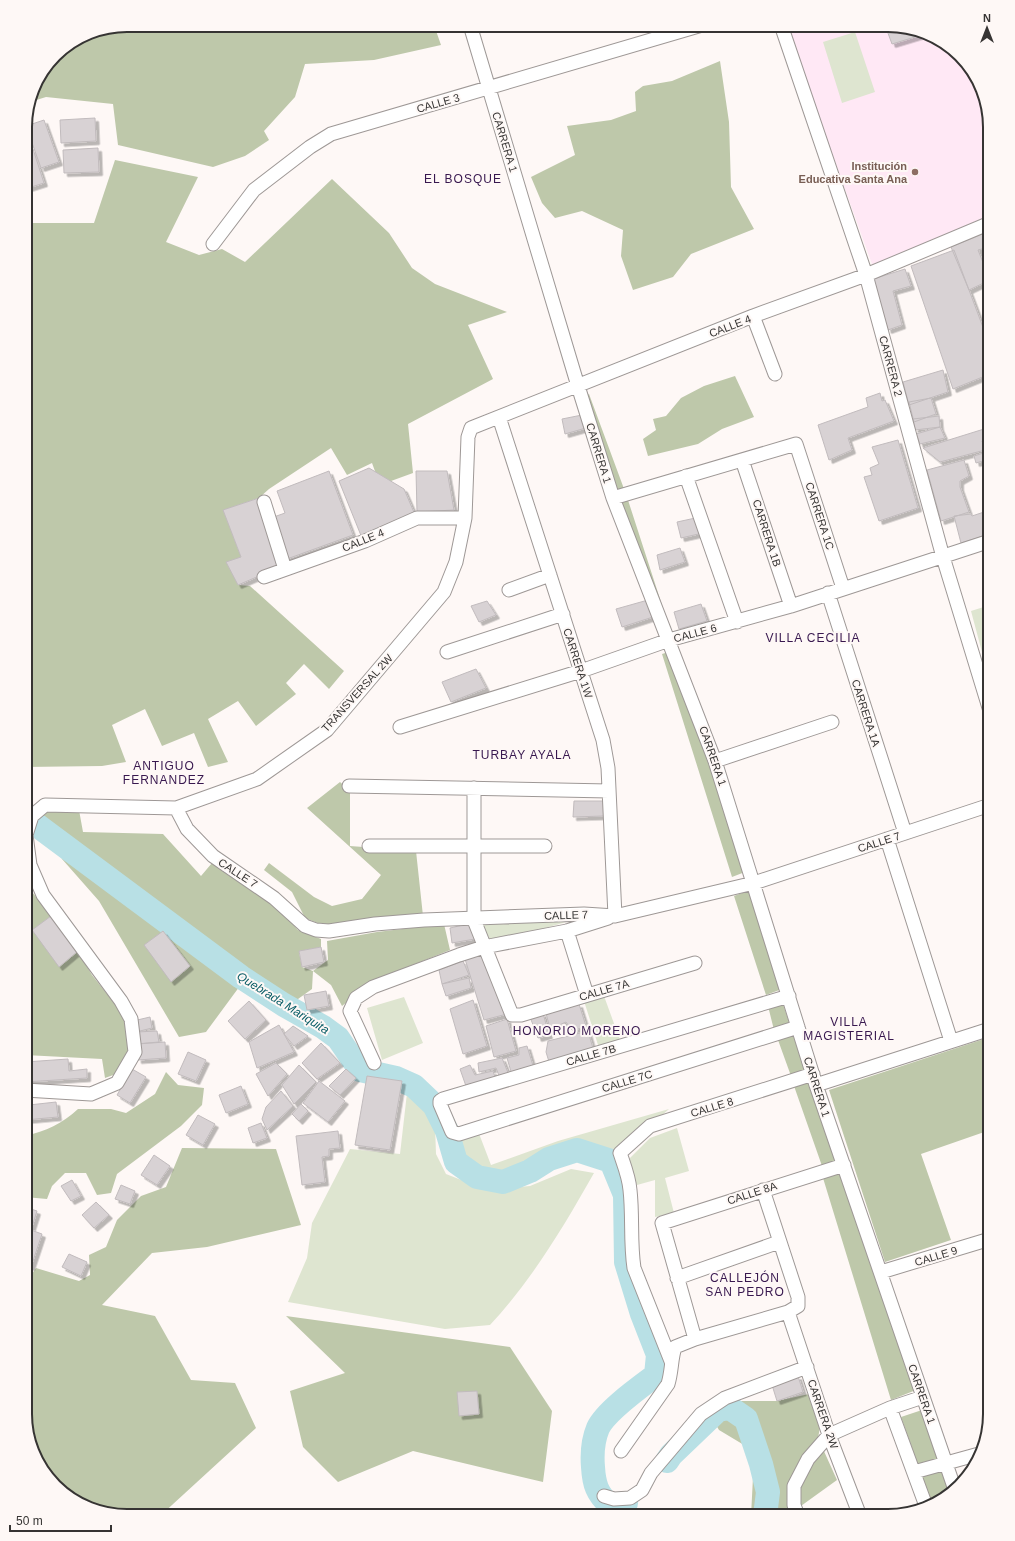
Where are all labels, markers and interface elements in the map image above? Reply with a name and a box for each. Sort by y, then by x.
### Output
north arrow [967,8,1007,48]
text: N [983,12,991,24]
street label: CALLE 3 [415,91,461,115]
street label: CARRERA 1 [490,110,520,174]
place label: Institución Educativa Santa Ana [799,160,908,185]
marker: Institución Educativa Santa Ana [910,167,920,177]
district label: EL BOSQUE [424,172,502,186]
street label: CALLE 4 [707,313,753,339]
street label: CARRERA 2 [877,334,905,398]
street label: CARRERA 1 [584,421,614,485]
street label: CARRERA 1C [803,481,837,551]
street label: CARRERA 1B [751,498,783,568]
street label: CALLE 4 [340,526,386,554]
street label: CALLE 6 [672,622,718,644]
street label: CARRERA 1W [561,627,595,700]
district label: VILLA CECILIA [765,631,861,645]
street label: TRANSVERSAL 2W [319,651,395,734]
street label: CARRERA 1A [850,678,883,749]
street label: CARRERA 1 [697,725,729,787]
district label: TURBAY AYALA [472,748,572,762]
district label: ANTIGUO FERNANDEZ [123,759,205,787]
street label: CALLE 7 [856,829,902,855]
street label: CALLE 7 [216,856,260,890]
street label: CALLE 7 [544,908,588,922]
water label: Quebrada Mariquita [234,969,332,1037]
street label: CALLE 7A [578,977,631,1003]
district label: VILLA MAGISTERIAL [803,1015,895,1043]
district label: HONORIO MORENO [513,1024,641,1038]
street label: CALLE 7B [565,1042,617,1068]
street label: CARRERA 1 [802,1055,832,1119]
street label: CALLE 7C [600,1068,654,1094]
street label: CALLE 8 [689,1095,735,1119]
street label: CALLE 8A [726,1179,779,1207]
street label: CALLE 9 [913,1244,959,1268]
district label: CALLEJÓN SAN PEDRO [705,1270,785,1299]
street label: CARRERA 1 [906,1363,938,1425]
street label: CARRERA 2W [805,1378,841,1451]
scale bar [10,1507,111,1533]
text: 50 m [16,1514,43,1528]

